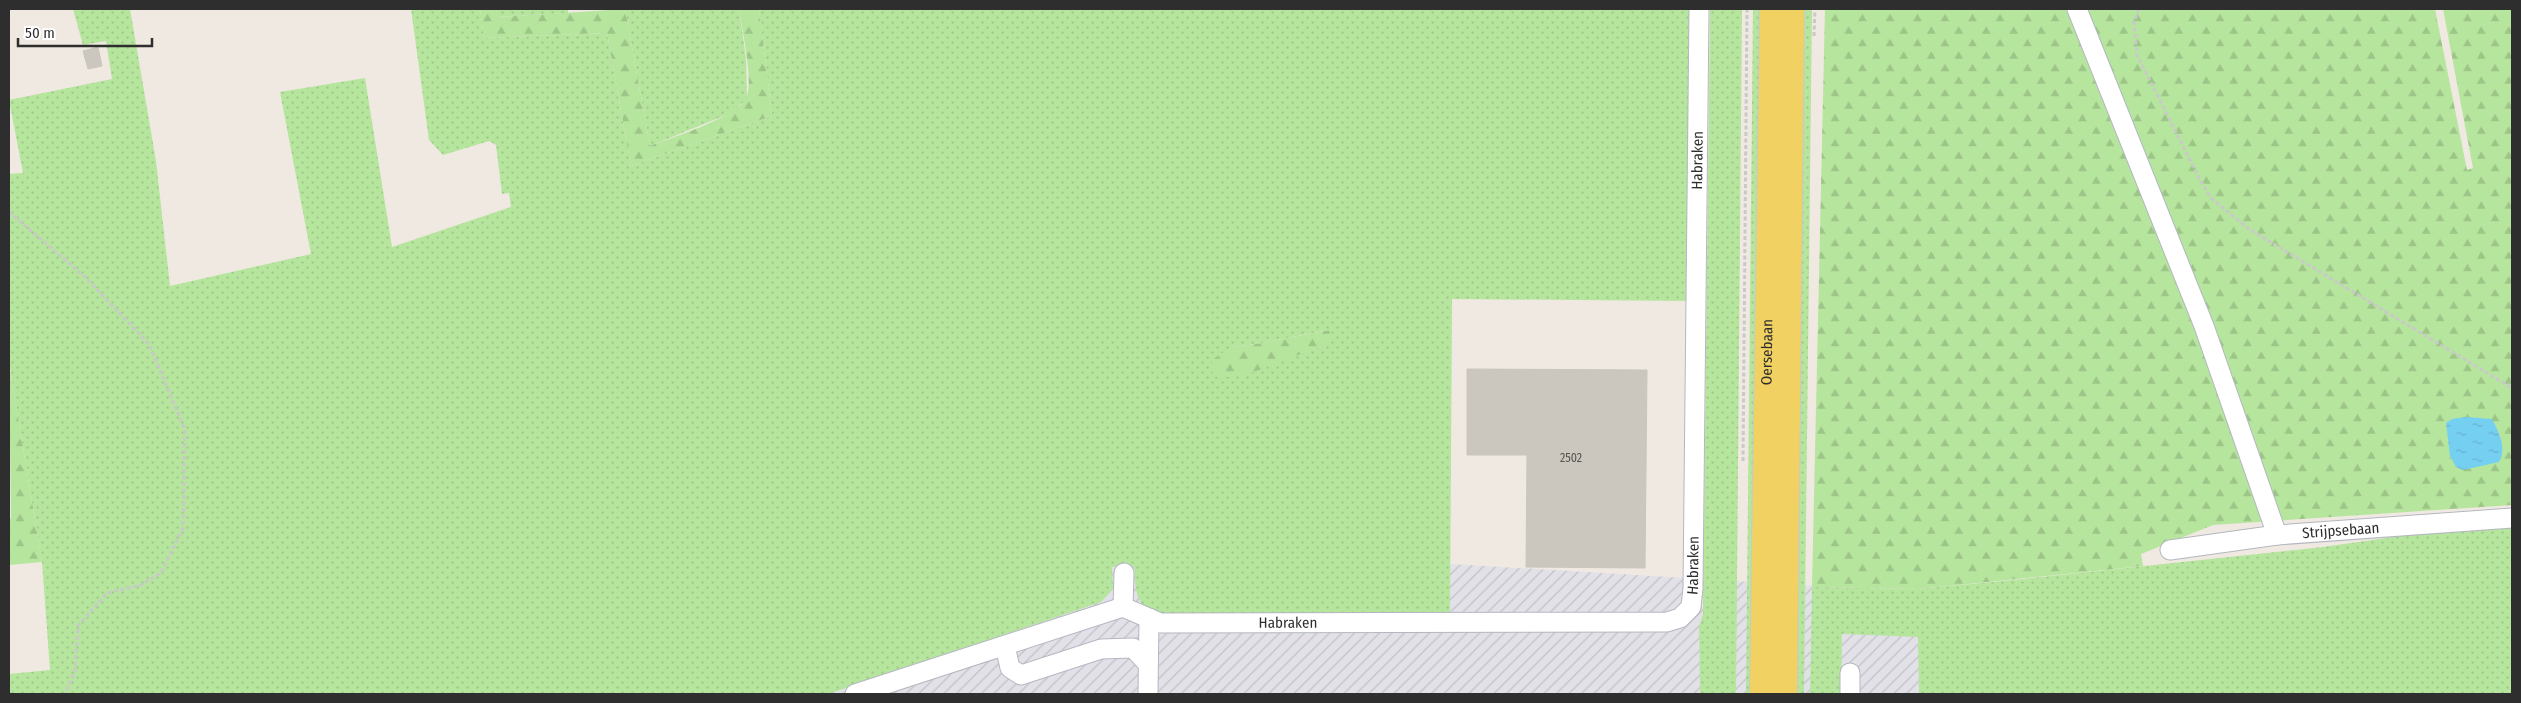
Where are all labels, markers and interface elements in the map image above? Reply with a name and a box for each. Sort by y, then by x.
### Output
scale bar [18,15,151,47]
text: 50 m [25,24,55,42]
street label: Habraken [1688,131,1707,190]
street label: Oersebaan [1758,319,1776,385]
house number: 2502 [1560,451,1582,465]
street label: Strijpsebaan [2302,519,2380,542]
street label: Habraken [1683,536,1703,596]
street label: Habraken [1259,614,1317,632]

